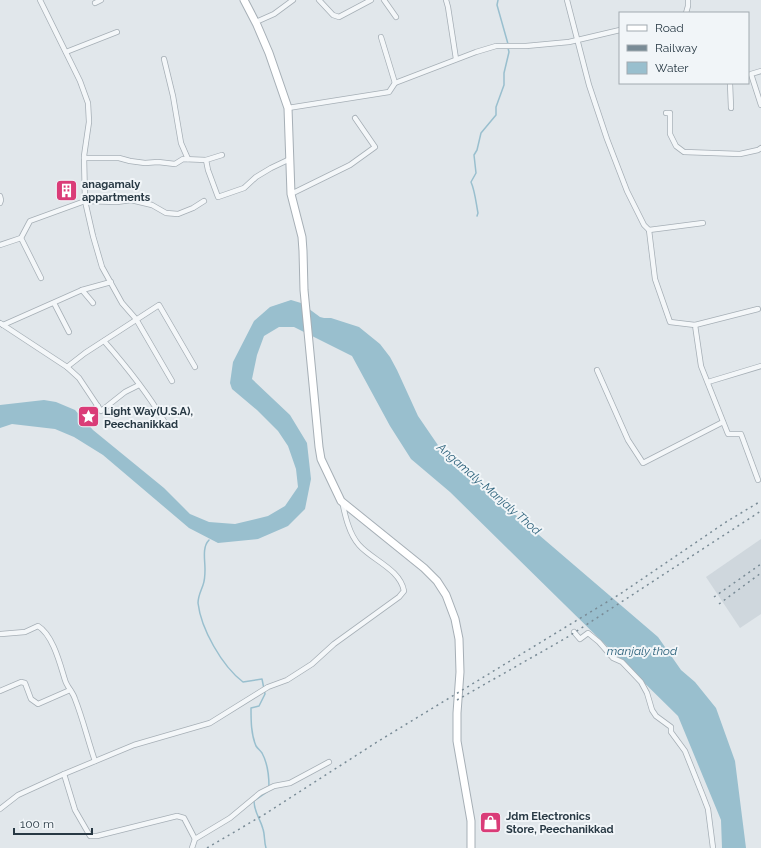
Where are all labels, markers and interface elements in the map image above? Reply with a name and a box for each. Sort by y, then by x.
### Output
legend [619,12,749,84]
text: Road [655,21,684,35]
text: Railway [655,41,698,55]
text: Water [655,61,689,75]
building icon: anagamaly appartments [54,177,80,203]
place label: anagamaly appartments [82,178,151,204]
place icon: Light Way(U.S.A), Peechanikkad [76,404,102,430]
place label: Light Way(U.S.A), Peechanikkad [104,405,193,431]
water label: Angamaly-Manjaly Thod [434,440,544,538]
water label: manjaly thod [607,644,678,658]
shop icon: Jdm Electronics Store, Peechanikkad [478,809,504,835]
scale bar [14,810,92,836]
place label: Jdm Electronics Store, Peechanikkad [506,810,614,836]
text: 100 m [20,817,54,831]

